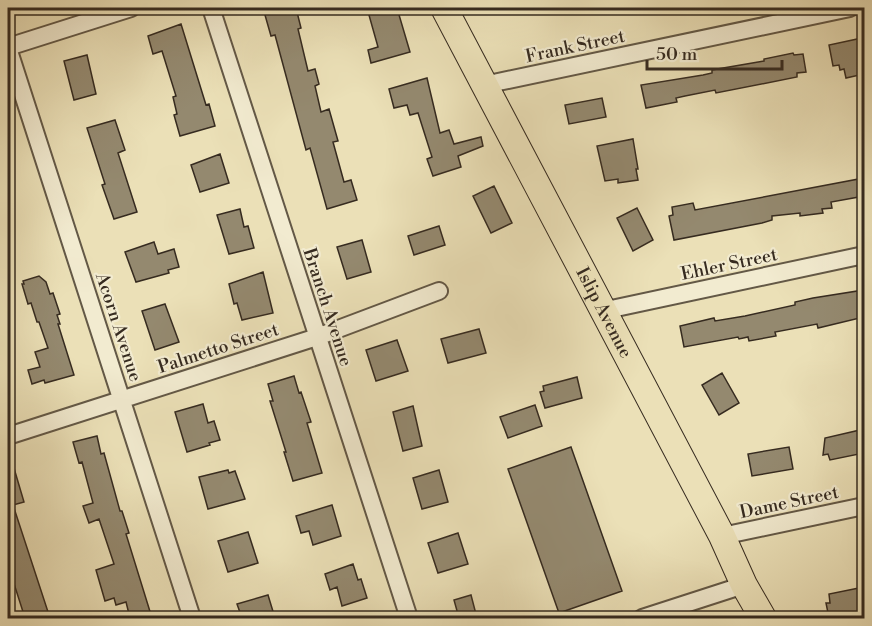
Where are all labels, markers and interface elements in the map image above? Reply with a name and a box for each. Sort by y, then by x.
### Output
street label: Frank Street [523,25,628,68]
scale bar [647,33,782,71]
text: 50 m [656,43,698,66]
street label: Ehler Street [679,243,780,286]
street label: Branch Avenue [297,244,357,369]
street label: Islip Avenue [570,263,637,362]
street label: Acorn Avenue [90,269,147,384]
street label: Palmetto Street [155,318,282,379]
street label: Dame Street [738,481,841,524]

